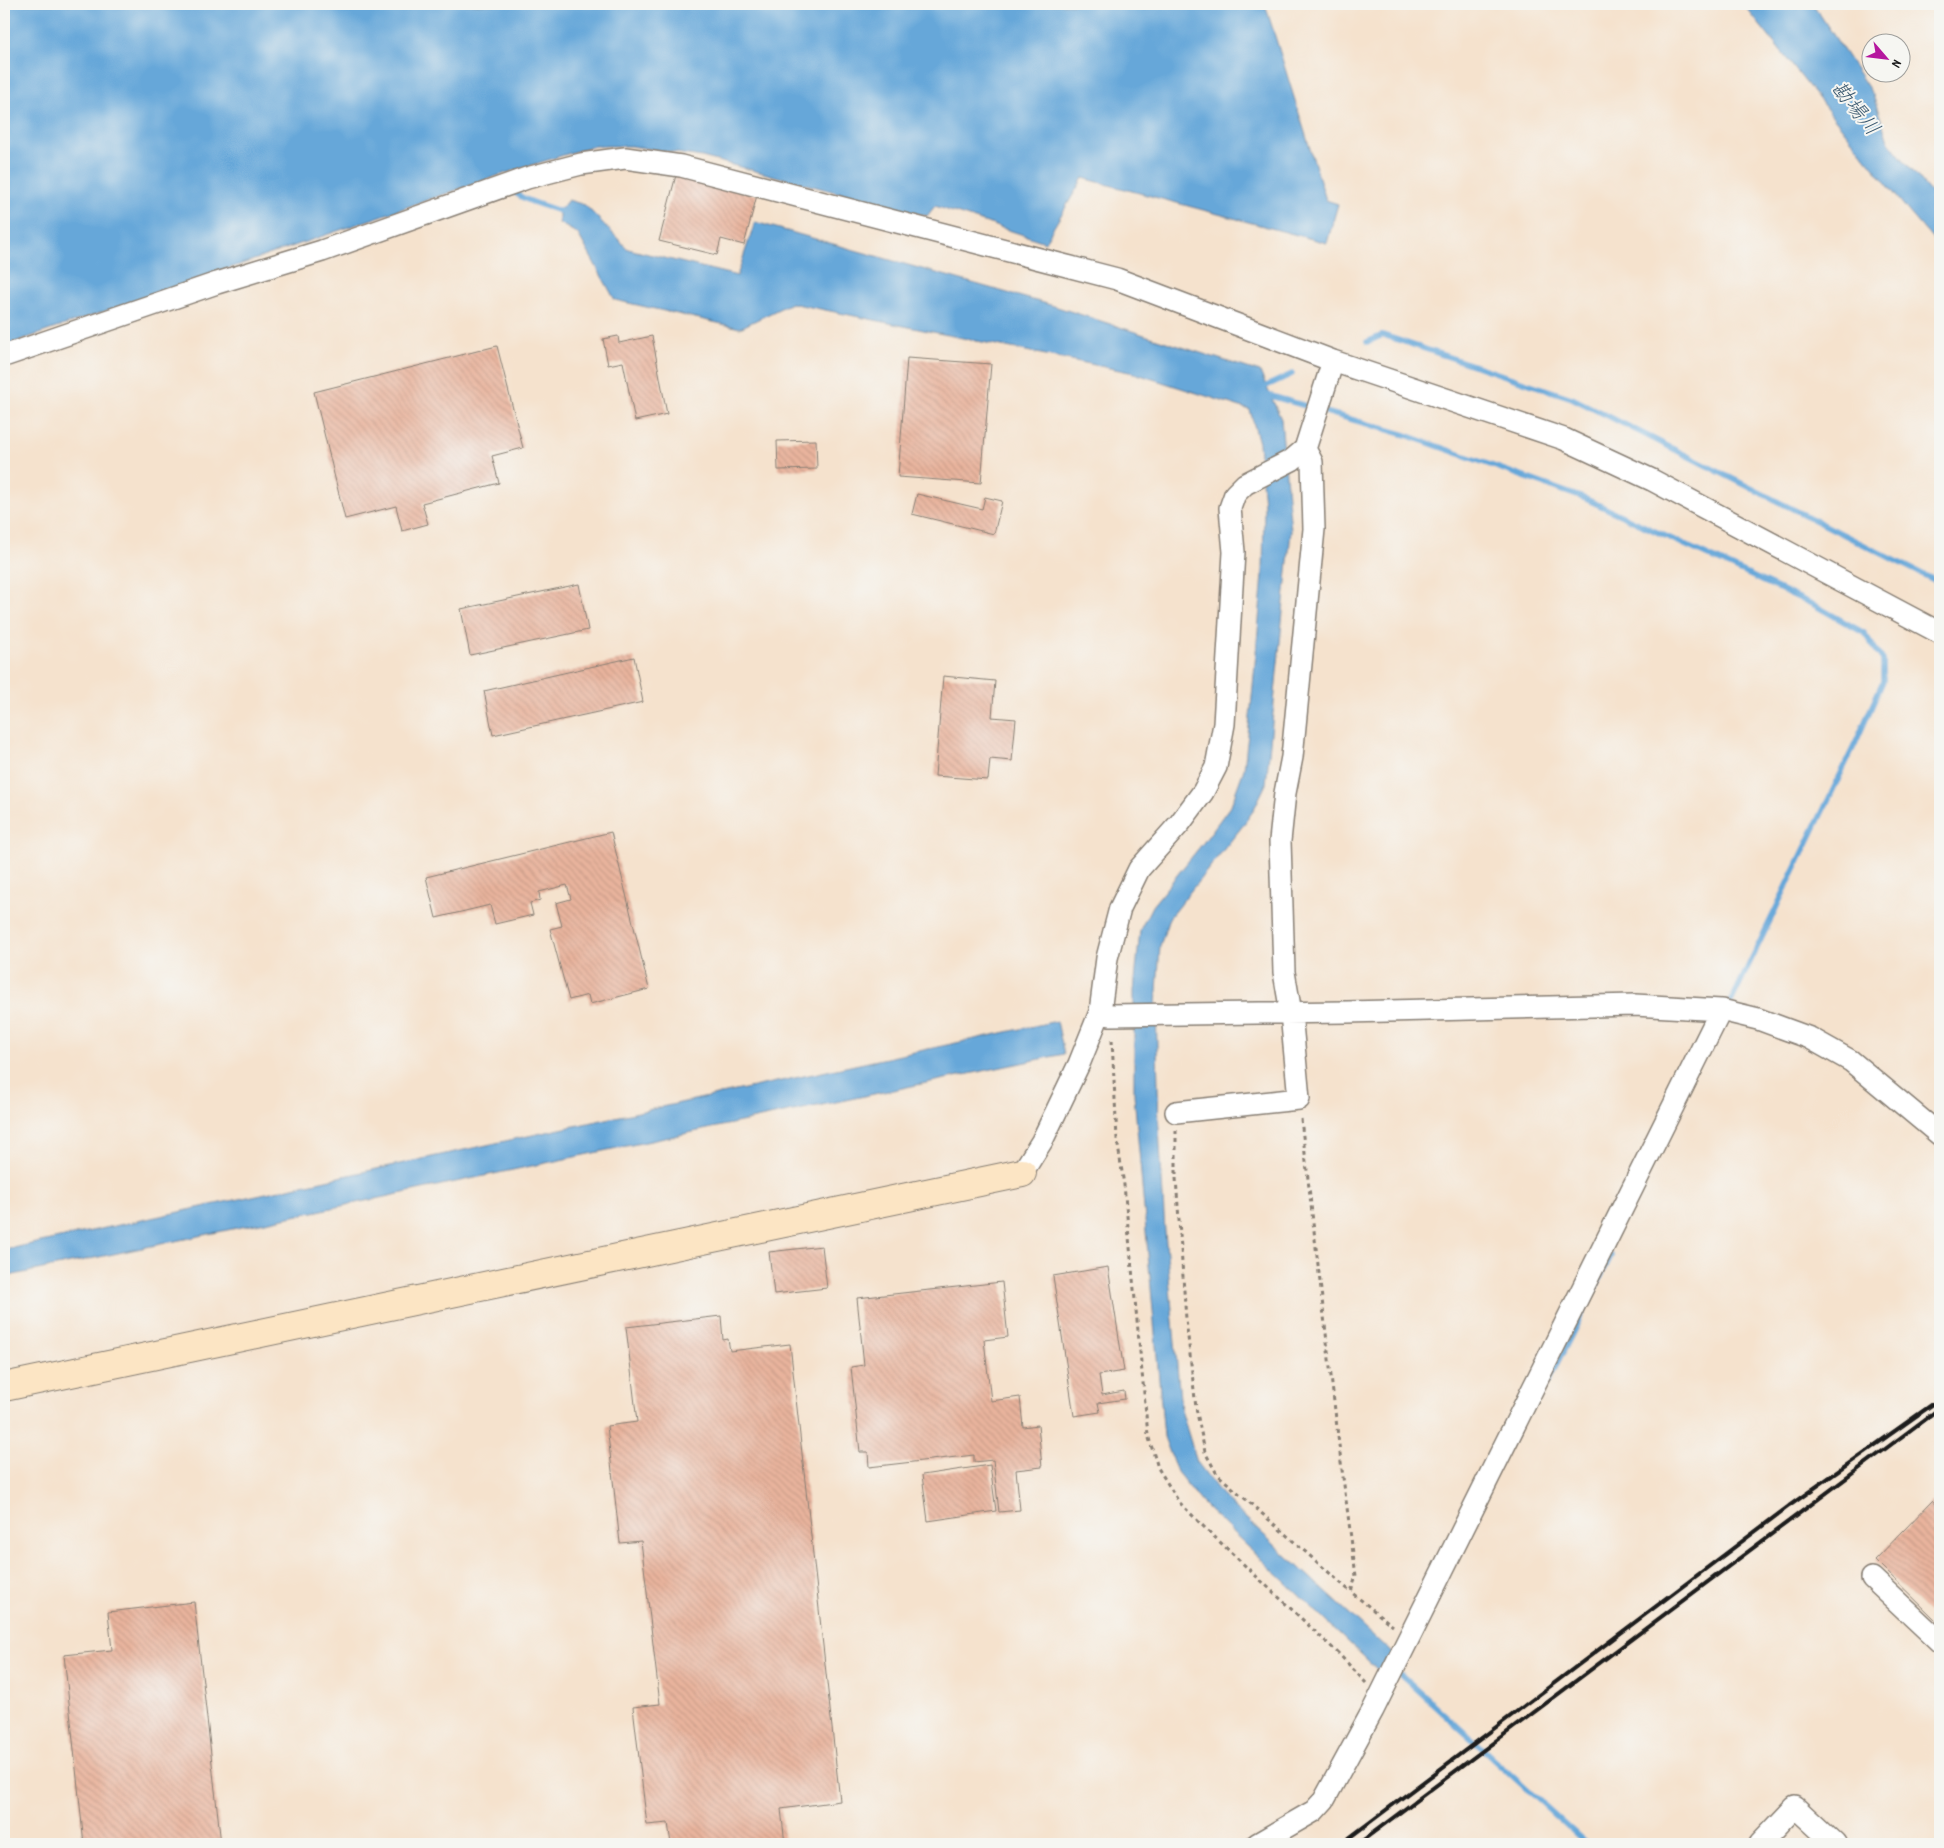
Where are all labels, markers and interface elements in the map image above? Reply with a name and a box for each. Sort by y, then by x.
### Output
north arrow [1862,32,1912,82]
text: N [1885,55,1906,71]
water label: 勘場川 [1822,76,1885,144]

